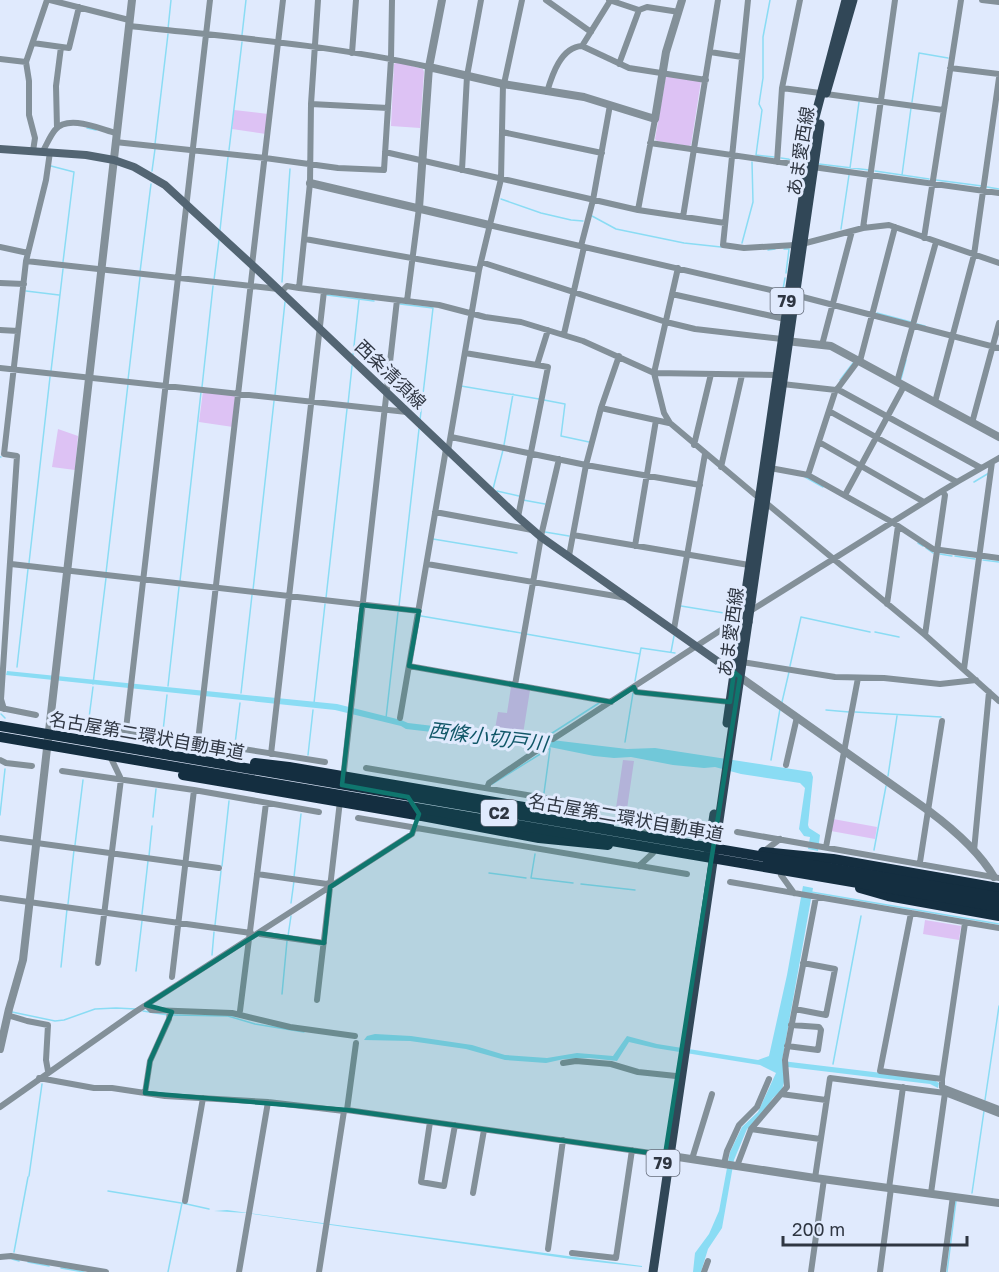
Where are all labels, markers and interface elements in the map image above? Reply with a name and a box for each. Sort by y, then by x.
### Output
street label: あま愛西線 [782,105,818,197]
road number: 79 [770,288,804,314]
street label: 西条清須線 [351,335,431,413]
street label: あま愛西線 [713,586,747,678]
street label: 名古屋第二環状自動車道 [48,707,246,763]
water label: 西條小切戸川 [427,717,551,755]
street label: 名古屋第二環状自動車道 [527,789,725,845]
road number: C2 [481,800,517,826]
road number: 79 [646,1150,680,1176]
scale bar [783,1209,968,1247]
text: 200 m [792,1218,845,1240]

